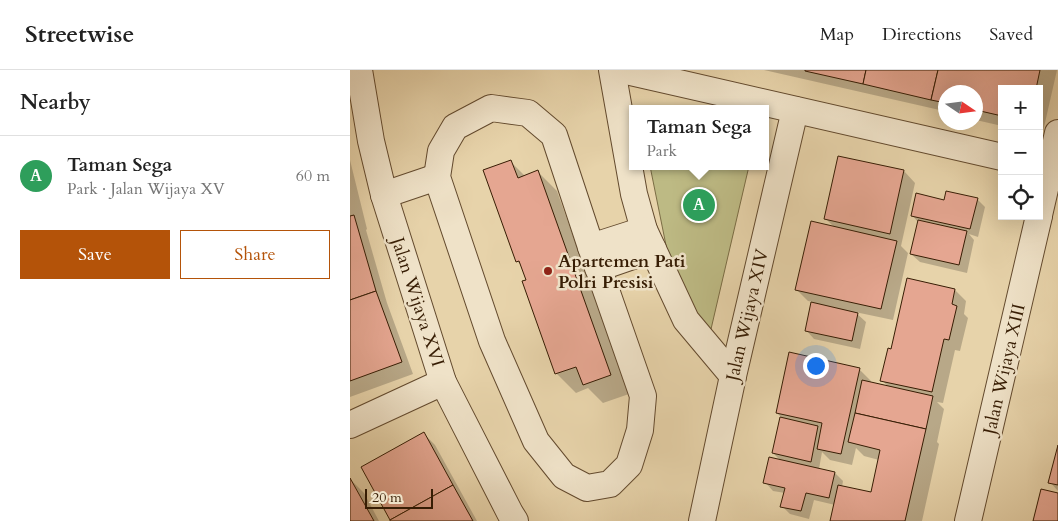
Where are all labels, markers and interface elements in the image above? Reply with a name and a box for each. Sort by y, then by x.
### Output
text: Streetwise [25,18,134,51]
text: Map [820,22,854,47]
text: Directions [882,22,961,47]
text: Saved [989,22,1033,47]
north arrow [938,85,983,130]
map controls [998,85,1043,220]
button: + [998,85,1043,130]
text: Nearby [20,88,91,117]
popup [629,105,769,170]
text: Taman Sega [646,114,752,140]
button: − [998,130,1043,175]
text: Park [646,140,677,162]
text: Taman Sega [67,152,172,178]
text: A [30,165,42,187]
text: 60 m [296,165,330,187]
button: locate [998,175,1043,220]
text: Park · Jalan Wijaya XV [67,178,225,200]
pin: A [683,186,715,224]
button: Save [20,230,170,279]
button: Share [180,230,330,279]
street label: Jalan Wijaya XVI [384,231,450,370]
street label: Jalan Wijaya XIV [719,246,775,386]
place label: Apartemen Pati Polri Presisi [558,249,686,295]
marker: Apartemen Pati Polri Presisi [542,265,554,277]
street label: Jalan Wijaya XIII [977,301,1032,440]
your location [803,353,829,379]
scale bar [365,486,432,509]
text: 20 m [372,488,402,507]

